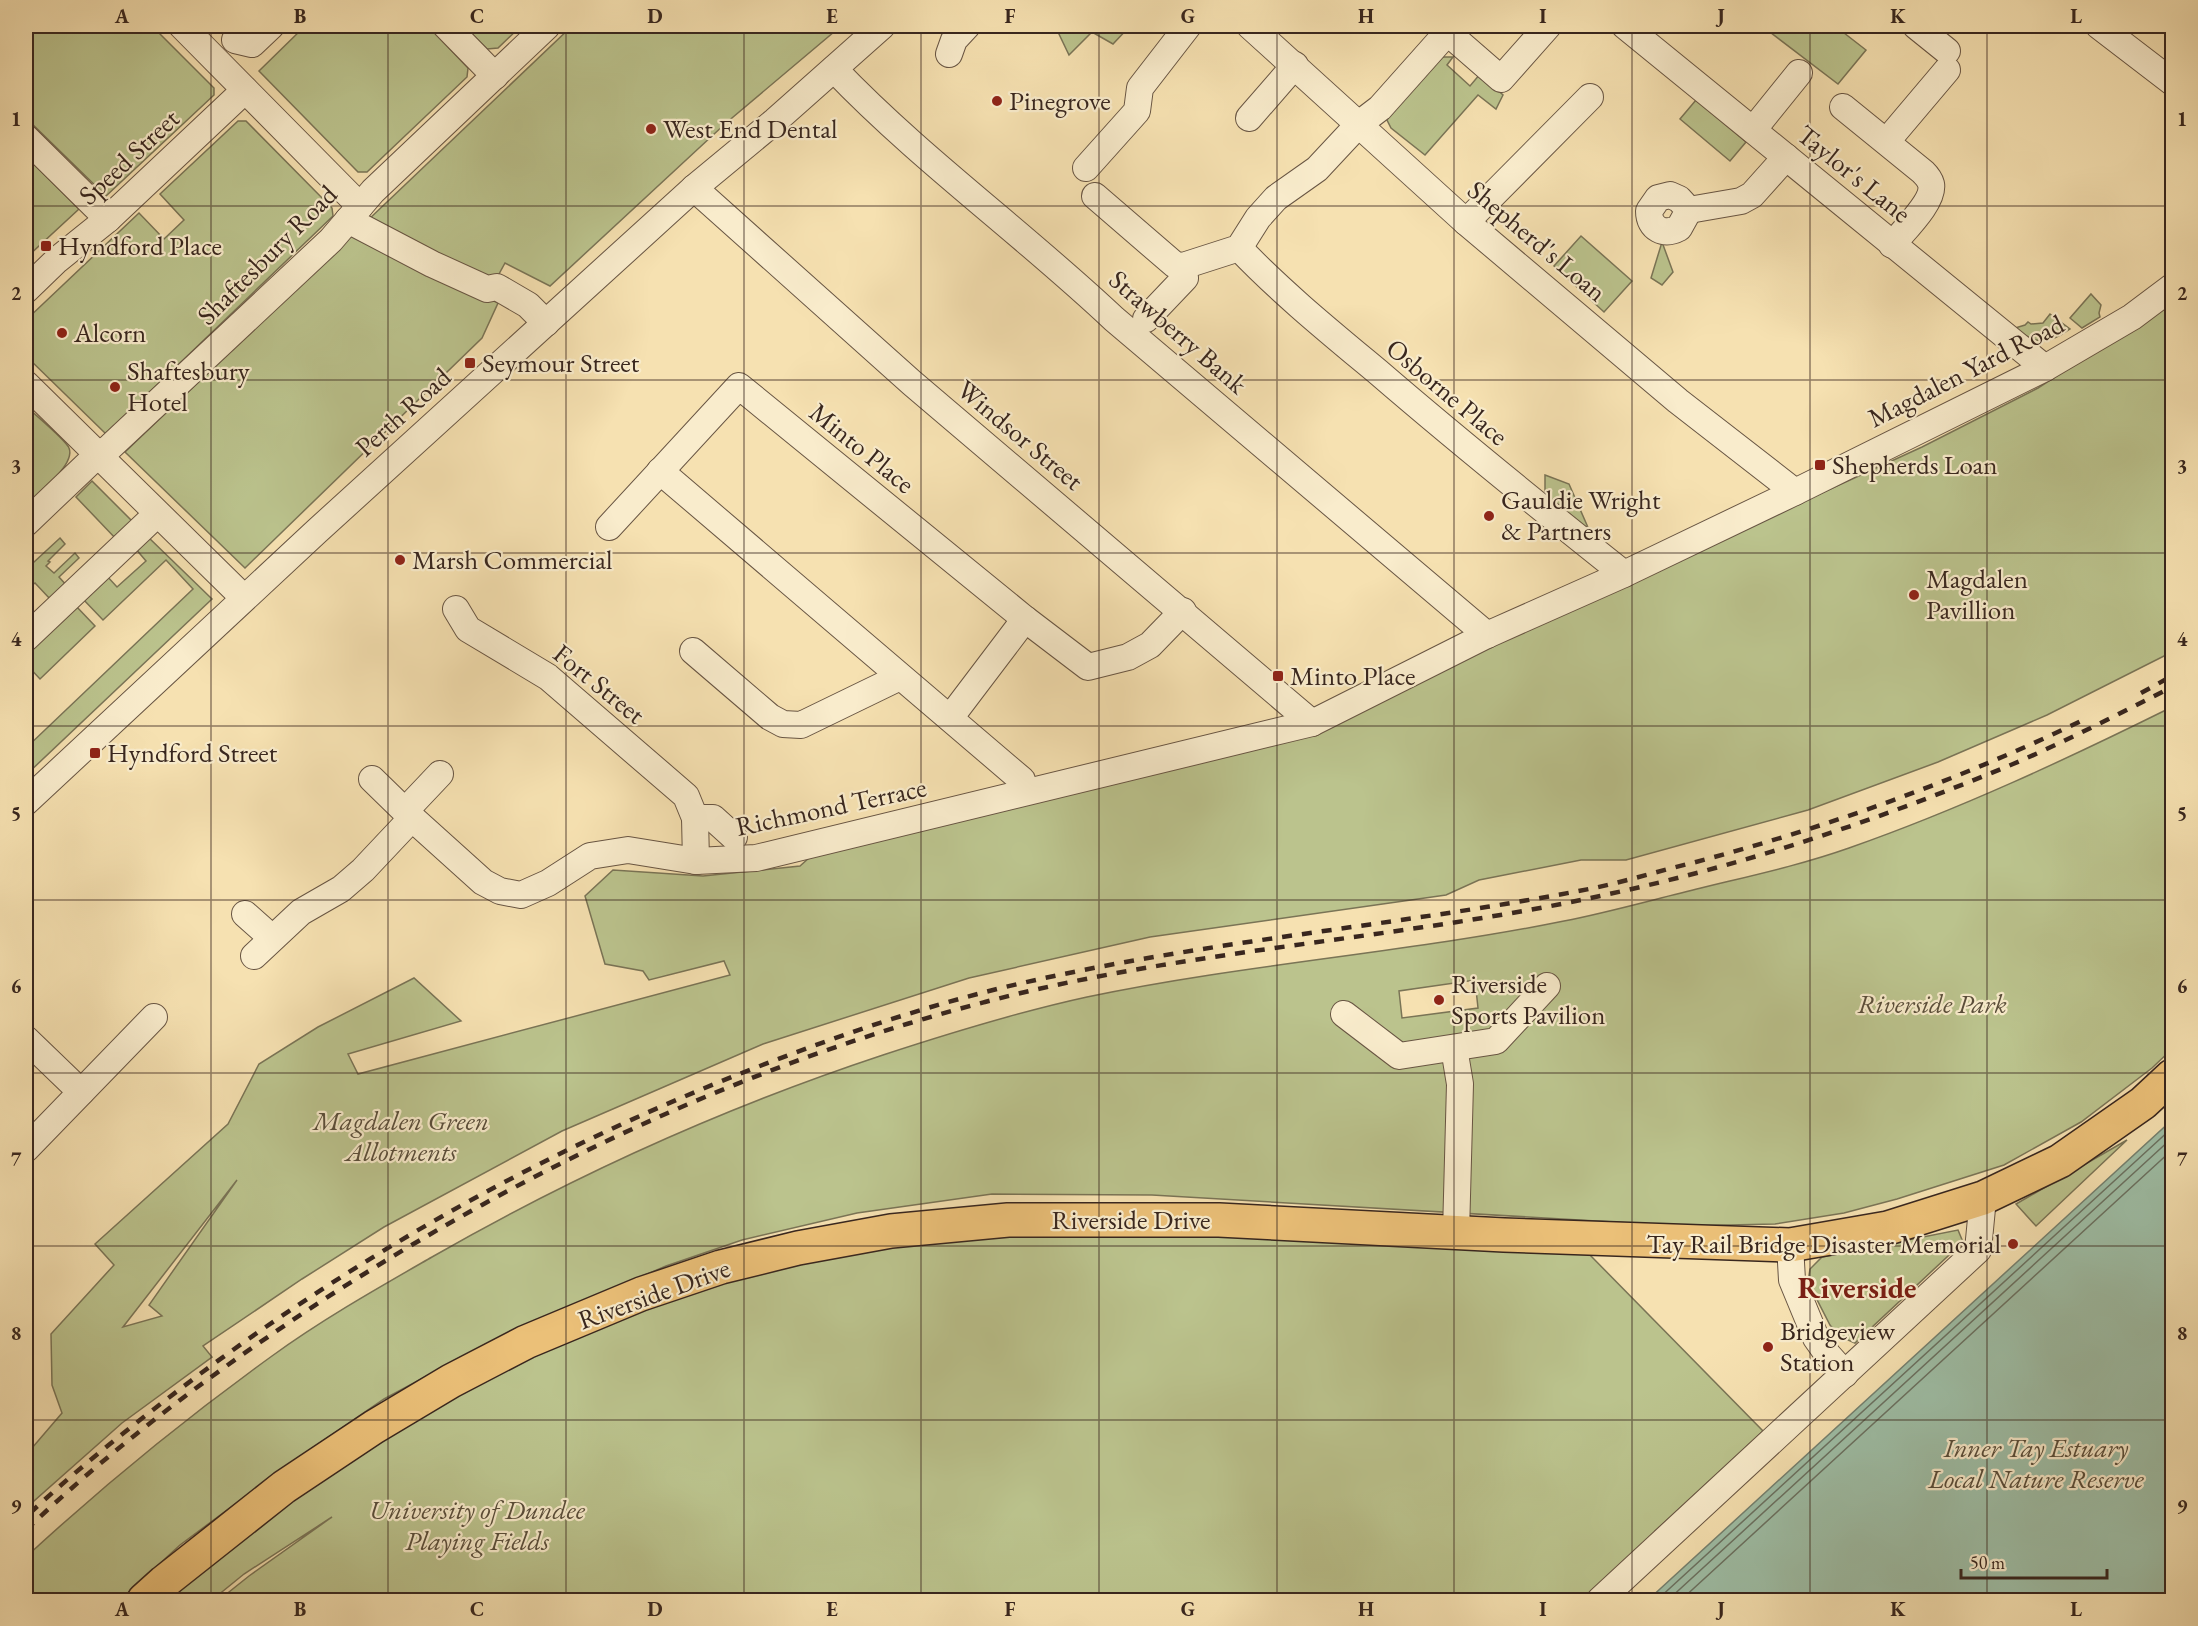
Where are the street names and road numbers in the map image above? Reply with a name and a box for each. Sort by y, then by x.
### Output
street label: Speed Street [71,101,187,212]
street label: Taylor's Lane [1790,117,1919,230]
street label: Shepherd's Loan [1461,172,1614,309]
street label: Shaftesbury Road [189,177,344,332]
street label: Strawberry Bank [1102,262,1255,401]
street label: Magdalen Yard Road [1862,306,2070,435]
street label: Osborne Place [1379,330,1516,453]
street label: Perth Road [347,359,458,464]
street label: Windsor Street [950,372,1091,498]
street label: Minto Place [803,394,922,501]
street label: Fort Street [546,636,653,732]
street label: Richmond Terrace [732,769,929,844]
street label: Riverside Drive [1051,1202,1211,1237]
street label: Riverside Drive [573,1250,735,1337]

